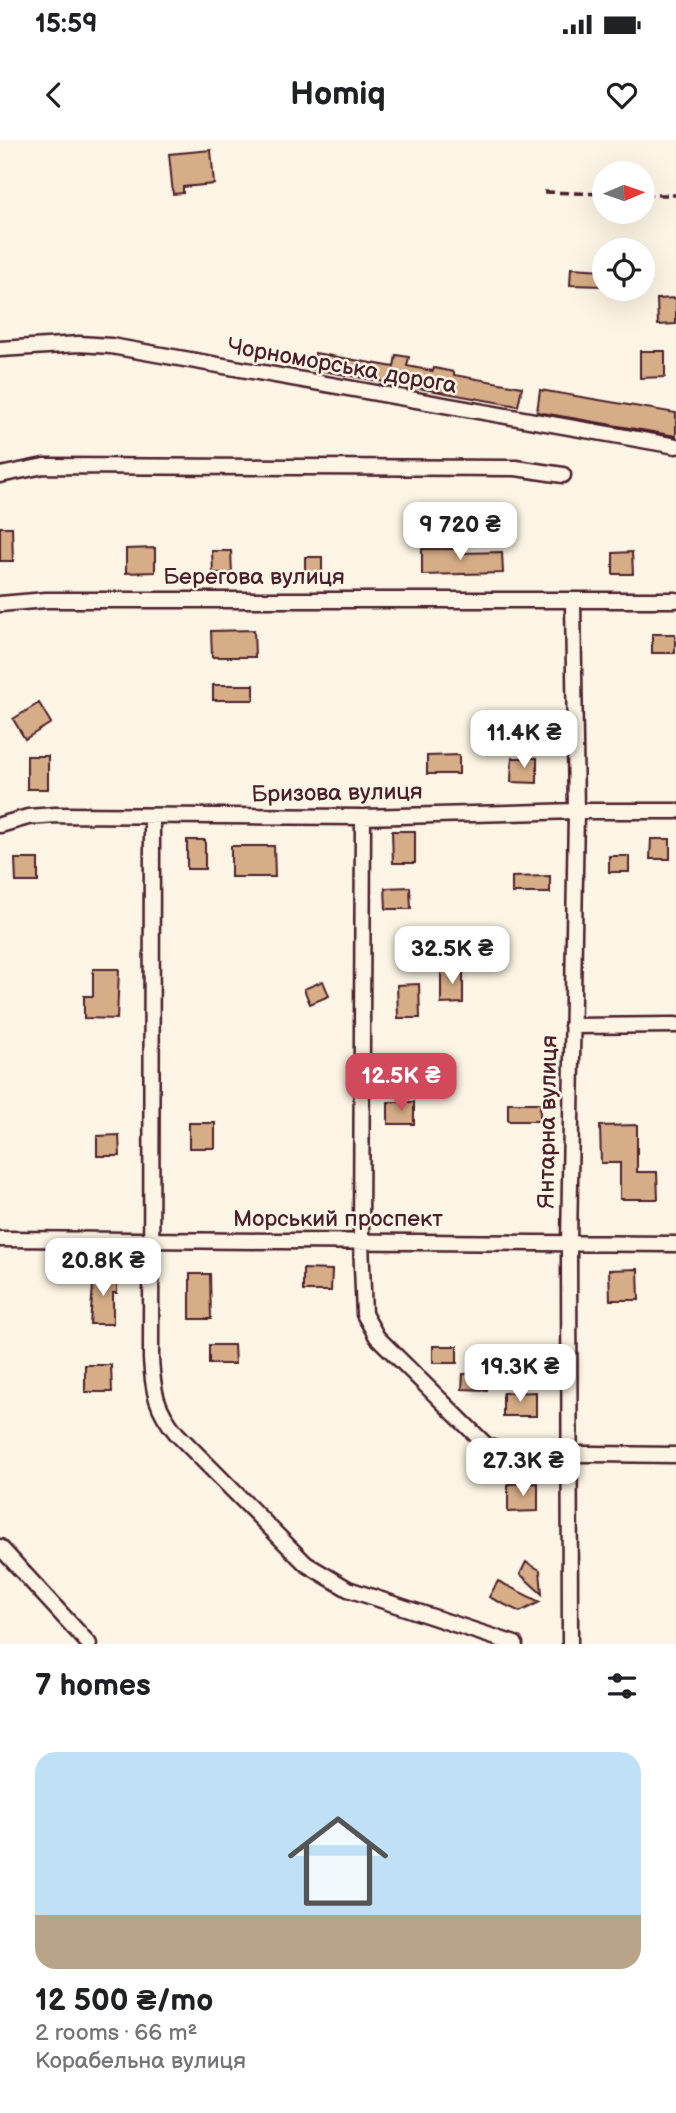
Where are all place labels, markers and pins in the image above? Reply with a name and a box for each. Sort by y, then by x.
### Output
pin: 9 720 ₴ [395,502,525,562]
pin: 11.4K ₴ [459,710,589,770]
pin: 32.5K ₴ [387,926,517,986]
pin: 12.5K ₴ [336,1054,466,1113]
pin: 20.8K ₴ [38,1238,168,1298]
pin: 19.3K ₴ [455,1344,585,1404]
pin: 27.3K ₴ [458,1438,588,1498]

